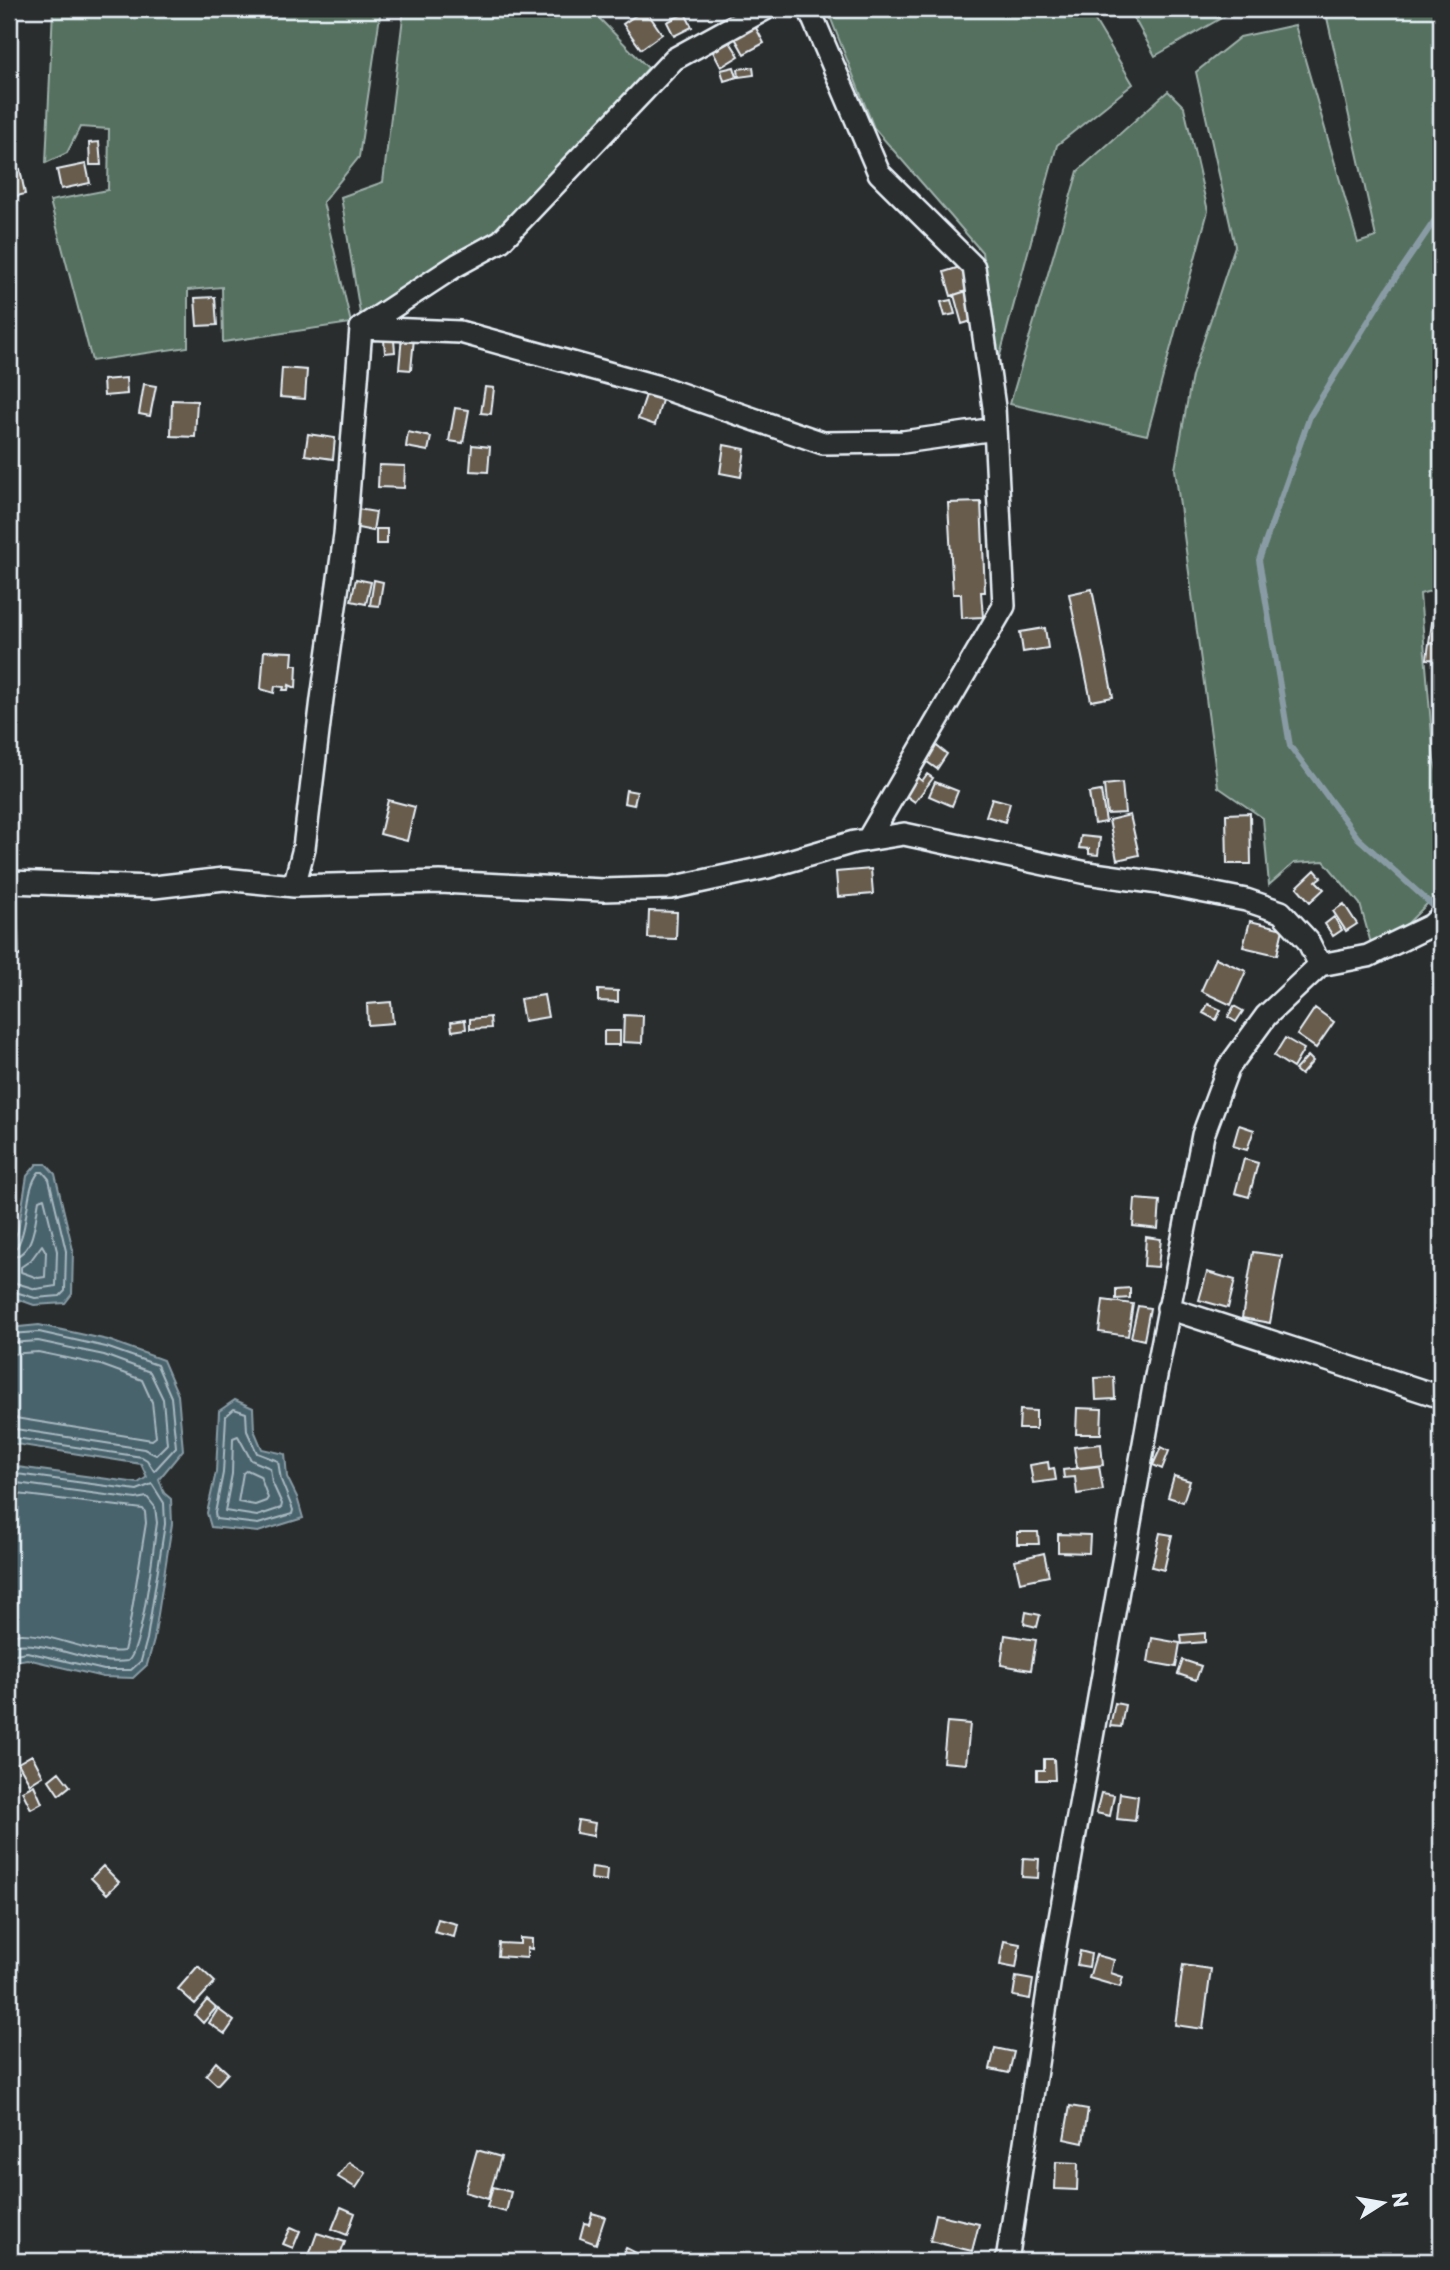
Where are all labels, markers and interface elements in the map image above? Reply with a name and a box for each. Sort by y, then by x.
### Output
north arrow [1348,2168,1418,2238]
text: N [1385,2190,1416,2210]

